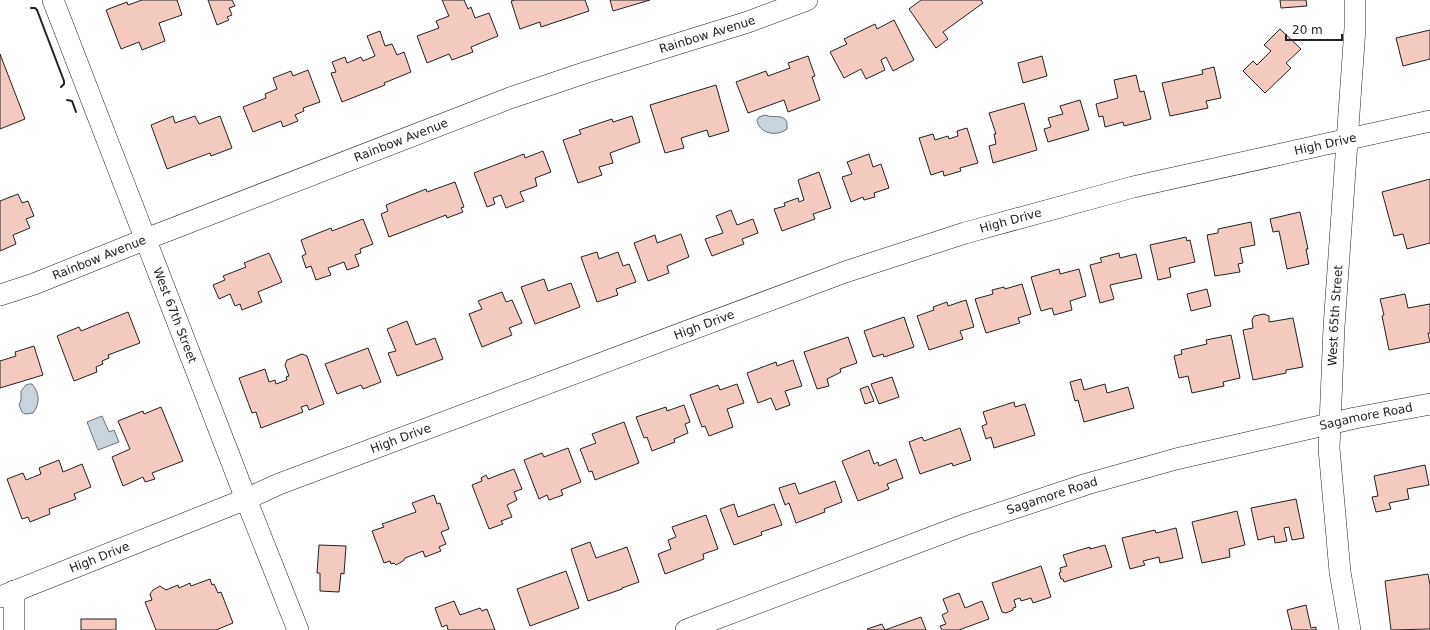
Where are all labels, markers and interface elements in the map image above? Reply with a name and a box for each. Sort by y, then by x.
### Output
street label: Rainbow Avenue [658,13,757,56]
scale bar [1286,16,1342,42]
text: 20 m [1292,23,1323,37]
street label: Rainbow Avenue [352,116,450,165]
street label: High Drive [1293,131,1358,158]
street label: High Drive [978,205,1043,236]
street label: Rainbow Avenue [50,233,148,283]
street label: West 65th Street [1325,264,1345,366]
street label: West 67th Street [150,265,200,365]
street label: High Drive [672,307,736,342]
street label: Sagamore Road [1318,400,1414,433]
street label: High Drive [369,421,433,456]
street label: Sagamore Road [1005,474,1099,517]
street label: High Drive [67,539,131,576]

